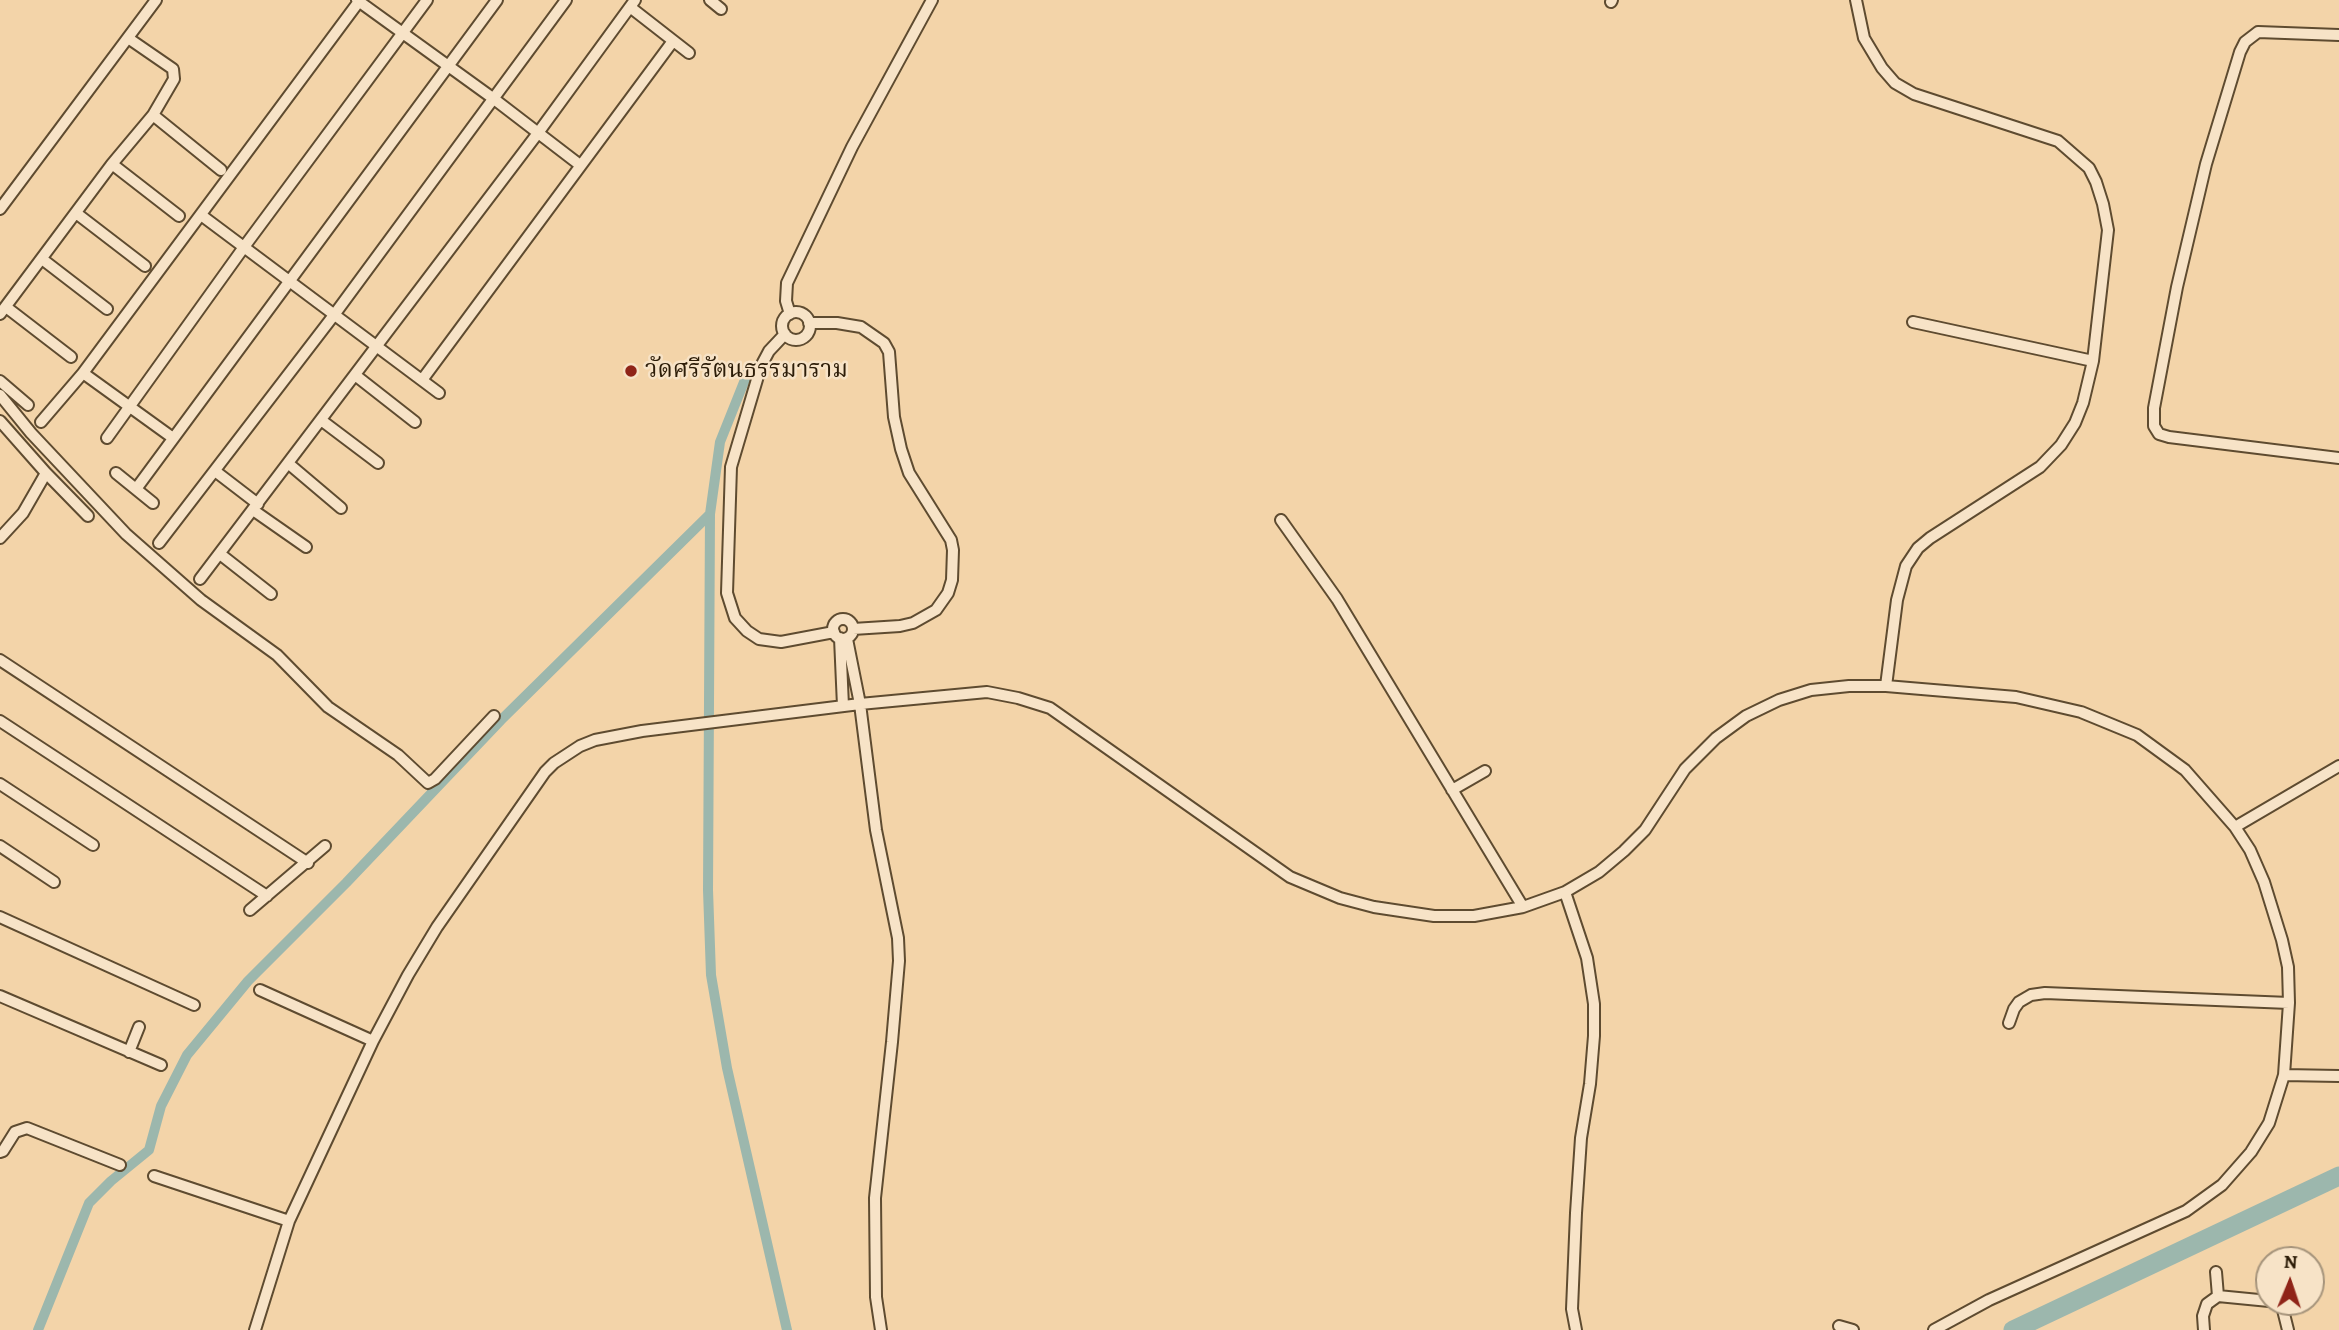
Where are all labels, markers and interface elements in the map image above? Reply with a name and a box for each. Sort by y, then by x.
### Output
place label: วัดศรีรัตนธรรมาราม [645,357,848,385]
marker: วัดศรีรัตนธรรมาราม [623,363,639,379]
north arrow [2255,1246,2325,1316]
text: N [2283,1249,2298,1275]

